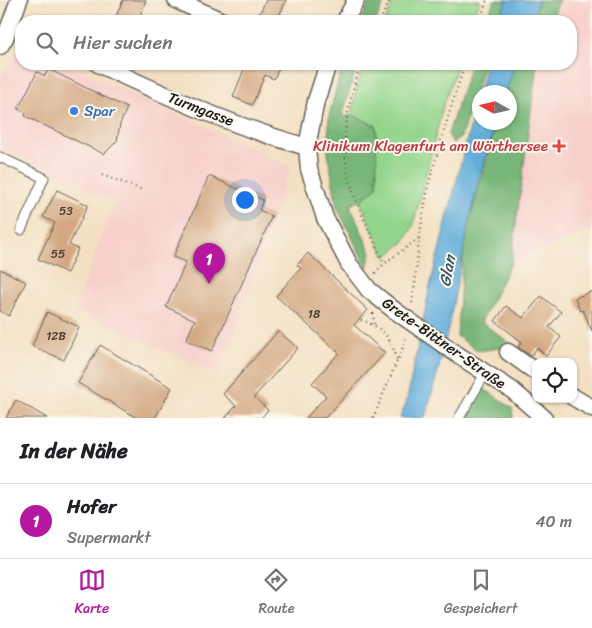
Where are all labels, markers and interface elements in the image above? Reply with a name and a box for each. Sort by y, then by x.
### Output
search box [15,15,577,70]
text: Hier suchen [73,26,173,59]
icon: search [33,29,61,57]
street label: Turmgasse [164,85,238,133]
north arrow [472,85,517,130]
place label: Spar [84,98,116,124]
marker: Spar [68,105,80,117]
place label: Klinikum Klagenfurt am Wörthersee [313,133,548,159]
marker: Klinikum Klagenfurt am Wörthersee [552,139,566,153]
your location [232,187,258,213]
house number: 53 [59,200,73,222]
house number: 55 [51,243,65,265]
pin: 1 [193,243,225,284]
water label: Glan [430,251,464,289]
street label: Grete-Bittner-Straße [376,290,512,396]
house number: 18 [308,303,320,325]
house number: 12B [46,325,66,347]
map controls [532,358,577,403]
button: locate [532,358,577,403]
text: In der Nähe [20,432,128,470]
text: Hofer [67,490,116,523]
text: 1 [33,507,39,536]
text: 40 m [535,507,572,536]
text: Supermarkt [67,523,151,552]
tab: Karte [75,566,109,621]
tab: Route [258,566,294,621]
tab: Gespeichert [444,566,517,621]

